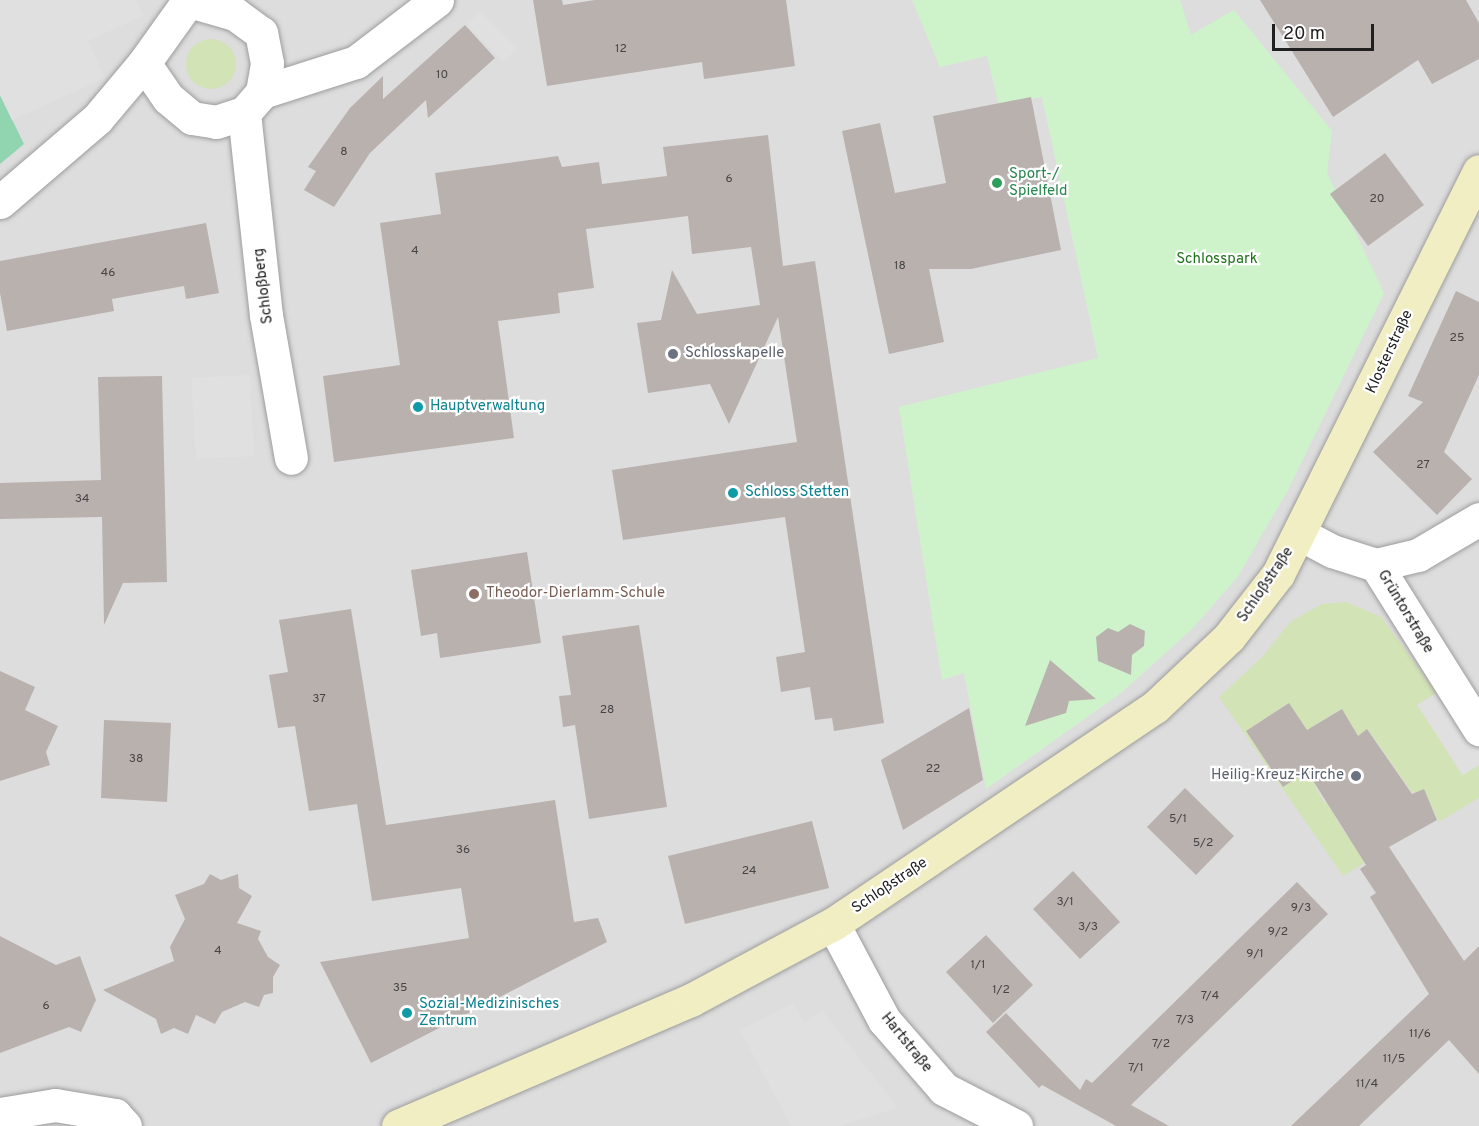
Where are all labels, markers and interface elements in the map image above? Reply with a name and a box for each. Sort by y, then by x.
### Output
scale bar [1275,12,1377,50]
text: 20 m [1283,23,1325,46]
house number: 12 [615,43,627,57]
house number: 10 [436,69,448,83]
house number: 8 [340,146,348,160]
place label: Sport-/ Spielfeld [1009,165,1067,200]
house number: 6 [725,173,733,187]
marker: Sport-/ Spielfeld [990,176,1004,190]
house number: 20 [1369,193,1385,207]
house number: 4 [411,245,419,259]
street label: Schloßberg [250,247,278,325]
park label: Schlosspark [1176,251,1258,269]
house number: 18 [894,260,906,274]
house number: 46 [101,267,115,281]
street label: Klosterstraße [1363,307,1417,397]
house number: 25 [1450,332,1464,346]
place label: Schlosskapelle [685,345,784,363]
marker: Schlosskapelle [666,347,680,361]
place label: Hauptverwaltung [430,398,545,416]
marker: Hauptverwaltung [411,400,425,414]
house number: 27 [1416,459,1430,473]
place label: Schloss Stetten [745,484,849,502]
marker: Schloss Stetten [726,486,740,500]
house number: 34 [75,493,89,507]
street label: Schloßstraße [1234,544,1298,626]
street label: Grüntorstraße [1373,567,1437,657]
place label: Theodor-Dierlamm-Schule [486,585,665,603]
marker: Theodor-Dierlamm-Schule [467,587,481,601]
house number: 37 [312,693,326,707]
house number: 28 [600,704,614,718]
house number: 38 [129,753,143,767]
house number: 22 [926,763,940,777]
place label: Heilig-Kreuz-Kirche [1211,767,1344,785]
marker: Heilig-Kreuz-Kirche [1349,769,1363,783]
house number: 5/1 [1169,813,1187,827]
house number: 5/2 [1193,837,1213,851]
house number: 36 [456,844,470,858]
street label: Schloßstraße [849,854,931,918]
house number: 24 [742,865,756,879]
house number: 3/1 [1056,896,1074,910]
house number: 9/3 [1291,902,1311,916]
house number: 3/3 [1078,921,1098,935]
house number: 9/2 [1268,926,1288,940]
house number: 4 [214,945,222,959]
house number: 9/1 [1246,948,1264,962]
house number: 1/1 [971,959,985,973]
house number: 35 [393,982,407,996]
house number: 1/2 [992,984,1010,998]
house number: 7/4 [1201,990,1219,1004]
place label: Sozial-Medizinisches Zentrum [419,995,559,1030]
house number: 6 [42,1000,50,1014]
marker: Sozial-Medizinisches Zentrum [400,1006,414,1020]
street label: Hartstraße [877,1010,935,1076]
house number: 7/3 [1176,1014,1194,1028]
house number: 11/6 [1409,1028,1431,1042]
house number: 7/2 [1152,1038,1170,1052]
house number: 11/5 [1383,1053,1405,1067]
house number: 7/1 [1128,1062,1144,1076]
house number: 11/4 [1356,1078,1378,1092]

